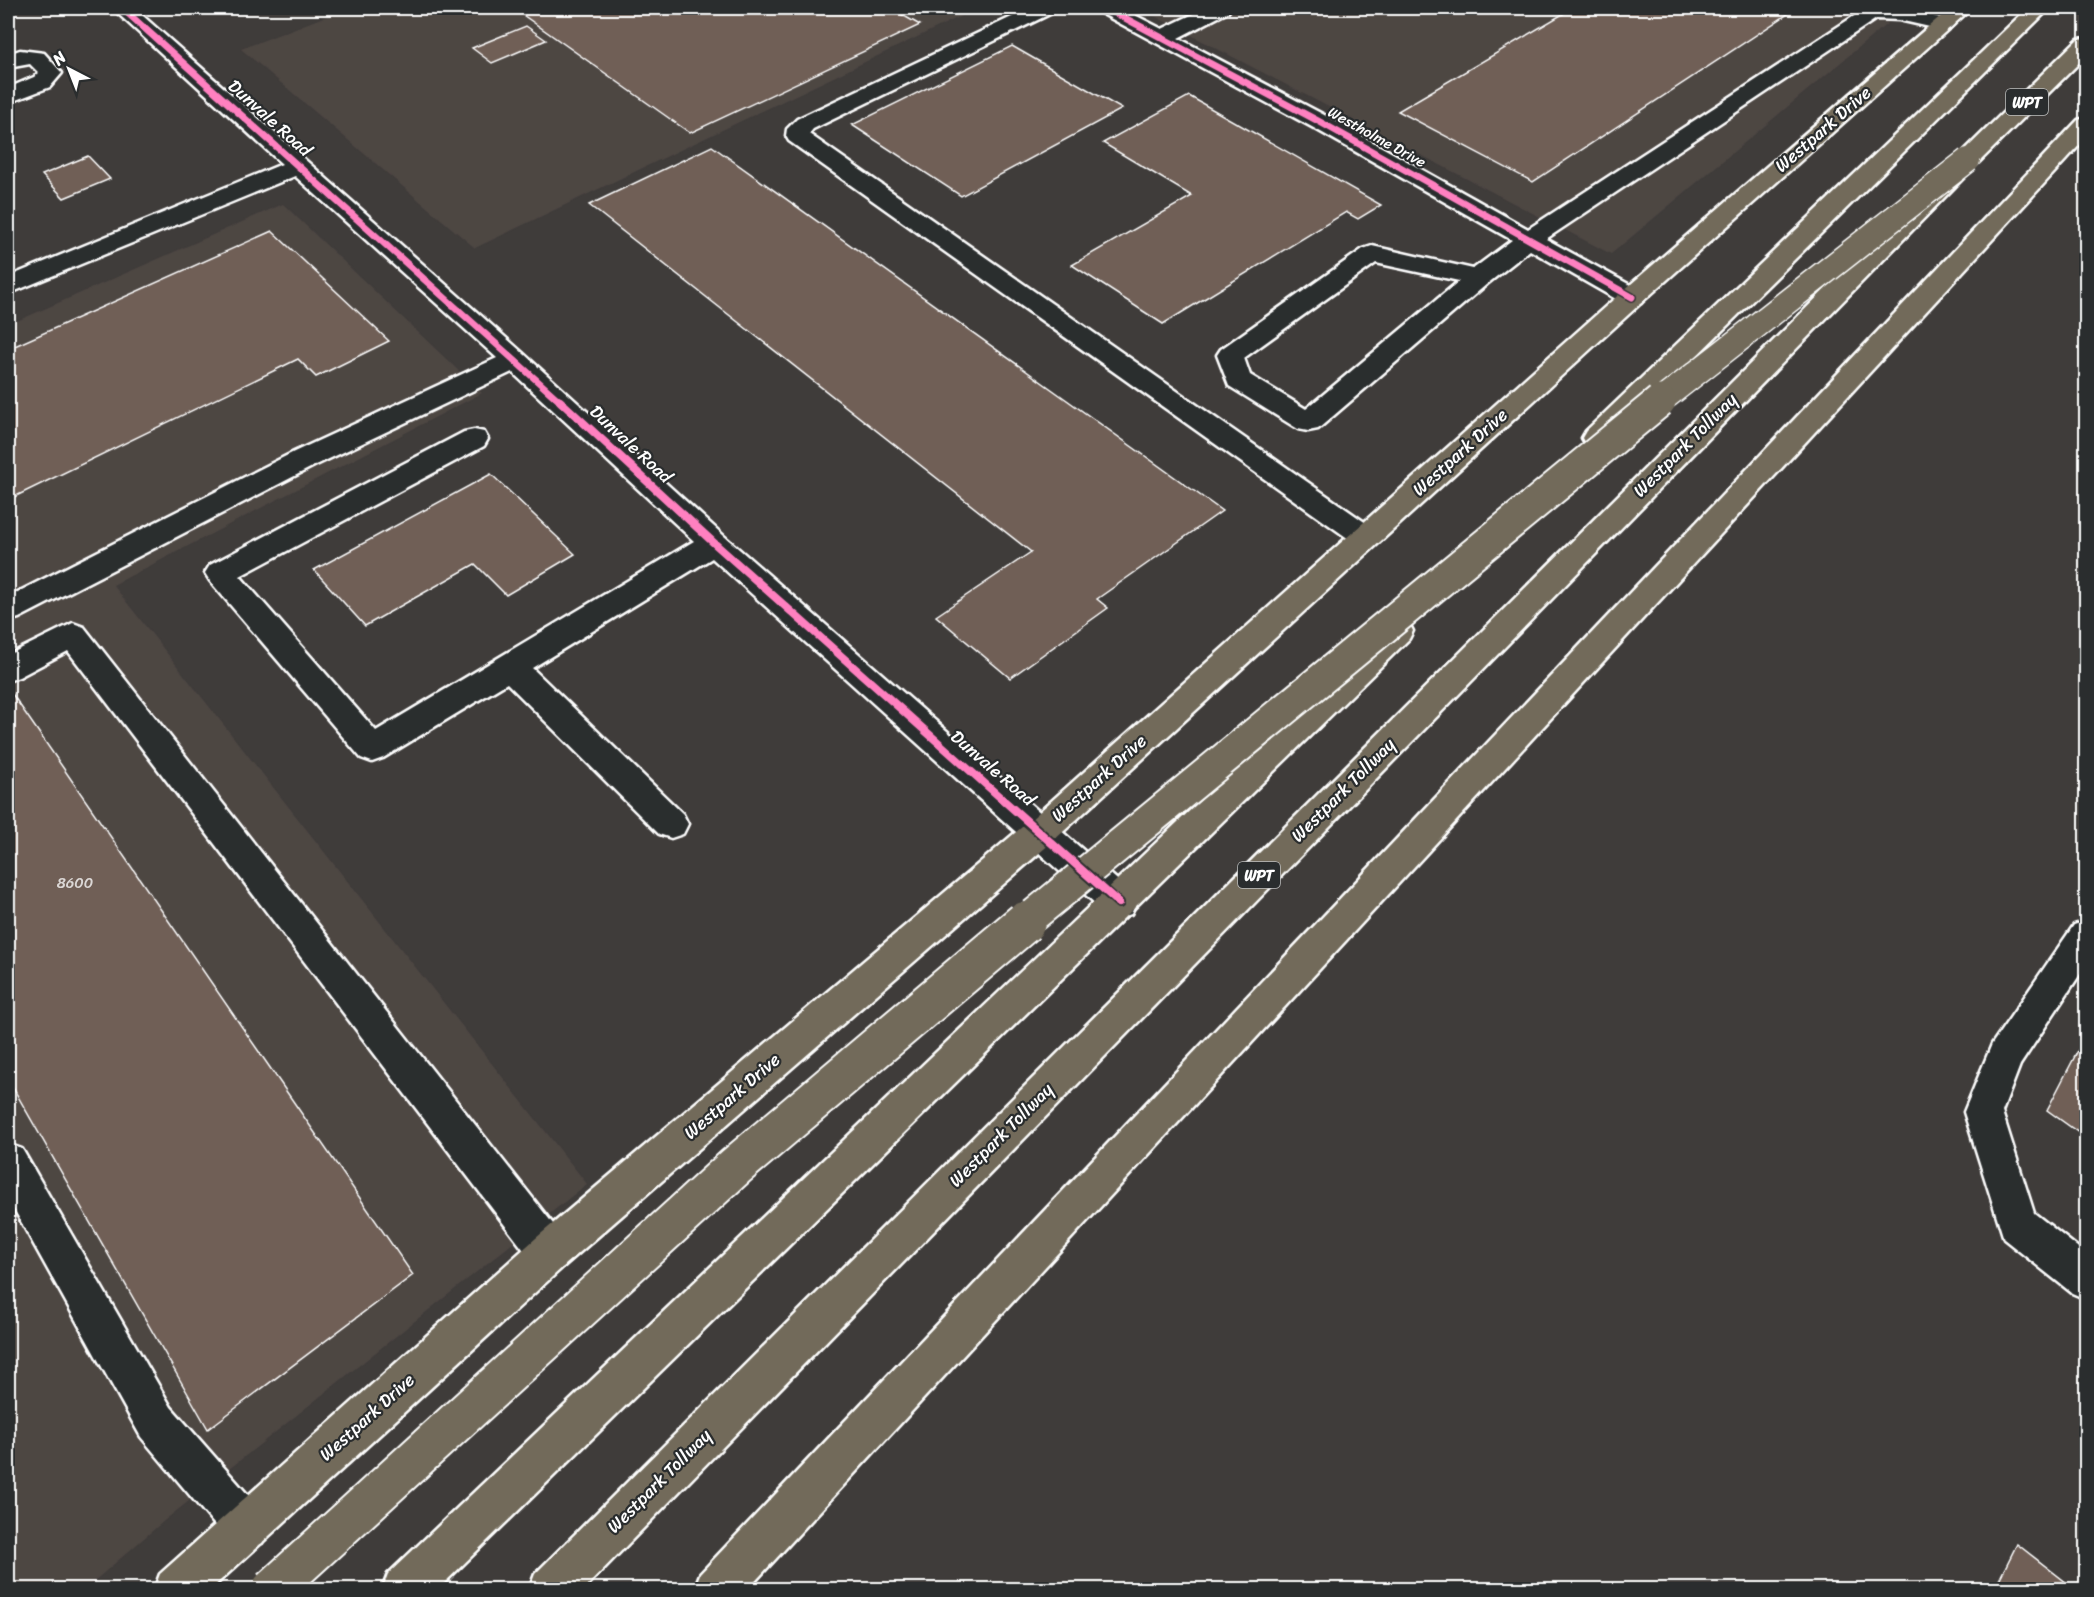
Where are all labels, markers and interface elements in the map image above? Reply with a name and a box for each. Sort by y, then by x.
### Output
north arrow [39,39,99,99]
text: N [45,43,74,73]
street label: Dunvale Road [220,71,321,166]
street label: Westpark Drive [1767,78,1879,180]
road number: WPT [2006,89,2048,115]
street label: Westholme Drive [1323,99,1431,175]
street label: Westpark Tollway [1625,384,1746,505]
street label: Dunvale Road [582,397,681,492]
street label: Westpark Drive [1405,400,1515,504]
street label: Dunvale Road [943,722,1044,815]
street label: Westpark Drive [1044,726,1154,830]
street label: Westpark Tollway [1283,729,1404,850]
road number: WPT [1238,862,1280,888]
house number: 8600 [57,870,93,896]
street label: Westpark Drive [676,1045,788,1147]
street label: Westpark Tollway [941,1074,1062,1195]
street label: Westpark Drive [312,1365,422,1469]
street label: Westpark Tollway [599,1420,720,1541]

